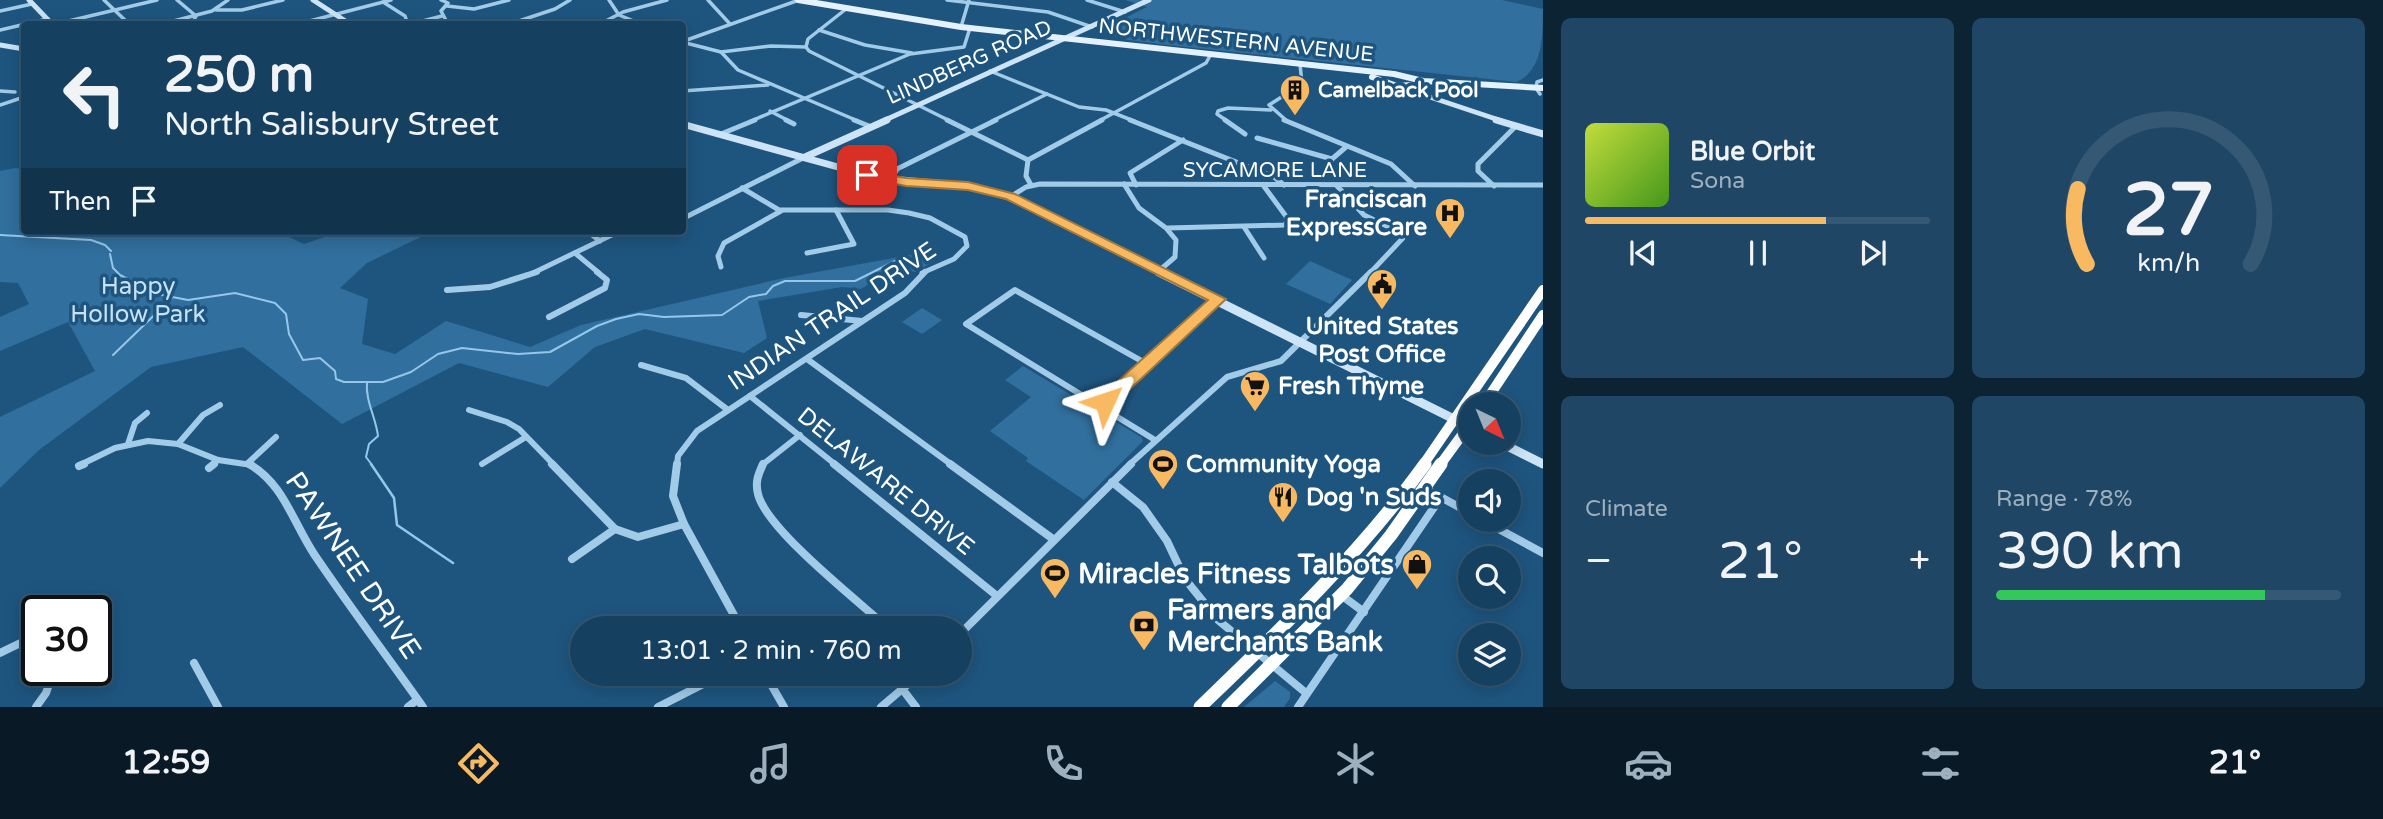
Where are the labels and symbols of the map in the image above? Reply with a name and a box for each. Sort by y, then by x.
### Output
street label: NORTHWESTERN AVENUE [1097,14,1375,67]
street label: LINDBERG ROAD [883,15,1056,110]
building icon: Camelback Pool [1278,73,1312,117]
place label: Camelback Pool [1318,78,1479,103]
pin [837,145,897,205]
street label: SYCAMORE LANE [1183,158,1367,183]
place label: Franciscan ExpressCare [1286,185,1427,242]
hospital icon: Franciscan ExpressCare [1433,196,1467,240]
street label: INDIAN TRAIL DRIVE [723,236,942,397]
public building icon: United States Post Office [1365,267,1399,311]
park label: Happy Hollow Park [70,272,206,329]
place label: United States Post Office [1305,312,1459,369]
position arrow [1068,365,1142,439]
supermarket icon: Fresh Thyme [1238,369,1272,413]
place label: Fresh Thyme [1278,372,1425,401]
north arrow [1458,392,1521,455]
street label: DELAWARE DRIVE [791,401,980,562]
sports icon: Community Yoga [1146,447,1180,491]
place label: Community Yoga [1186,450,1381,479]
street label: PAWNEE DRIVE [278,465,428,666]
restaurant icon: Dog 'n Suds [1266,480,1300,524]
place label: Dog 'n Suds [1306,483,1442,512]
shop icon: Talbots [1400,547,1434,591]
place label: Talbots [1297,548,1394,582]
sports icon: Miracles Fitness [1038,556,1072,600]
place label: Miracles Fitness [1078,557,1291,591]
place label: Farmers and Merchants Bank [1167,593,1383,659]
speed limit sign: 30 [21,595,112,686]
bank icon: Farmers and Merchants Bank [1127,608,1161,652]

